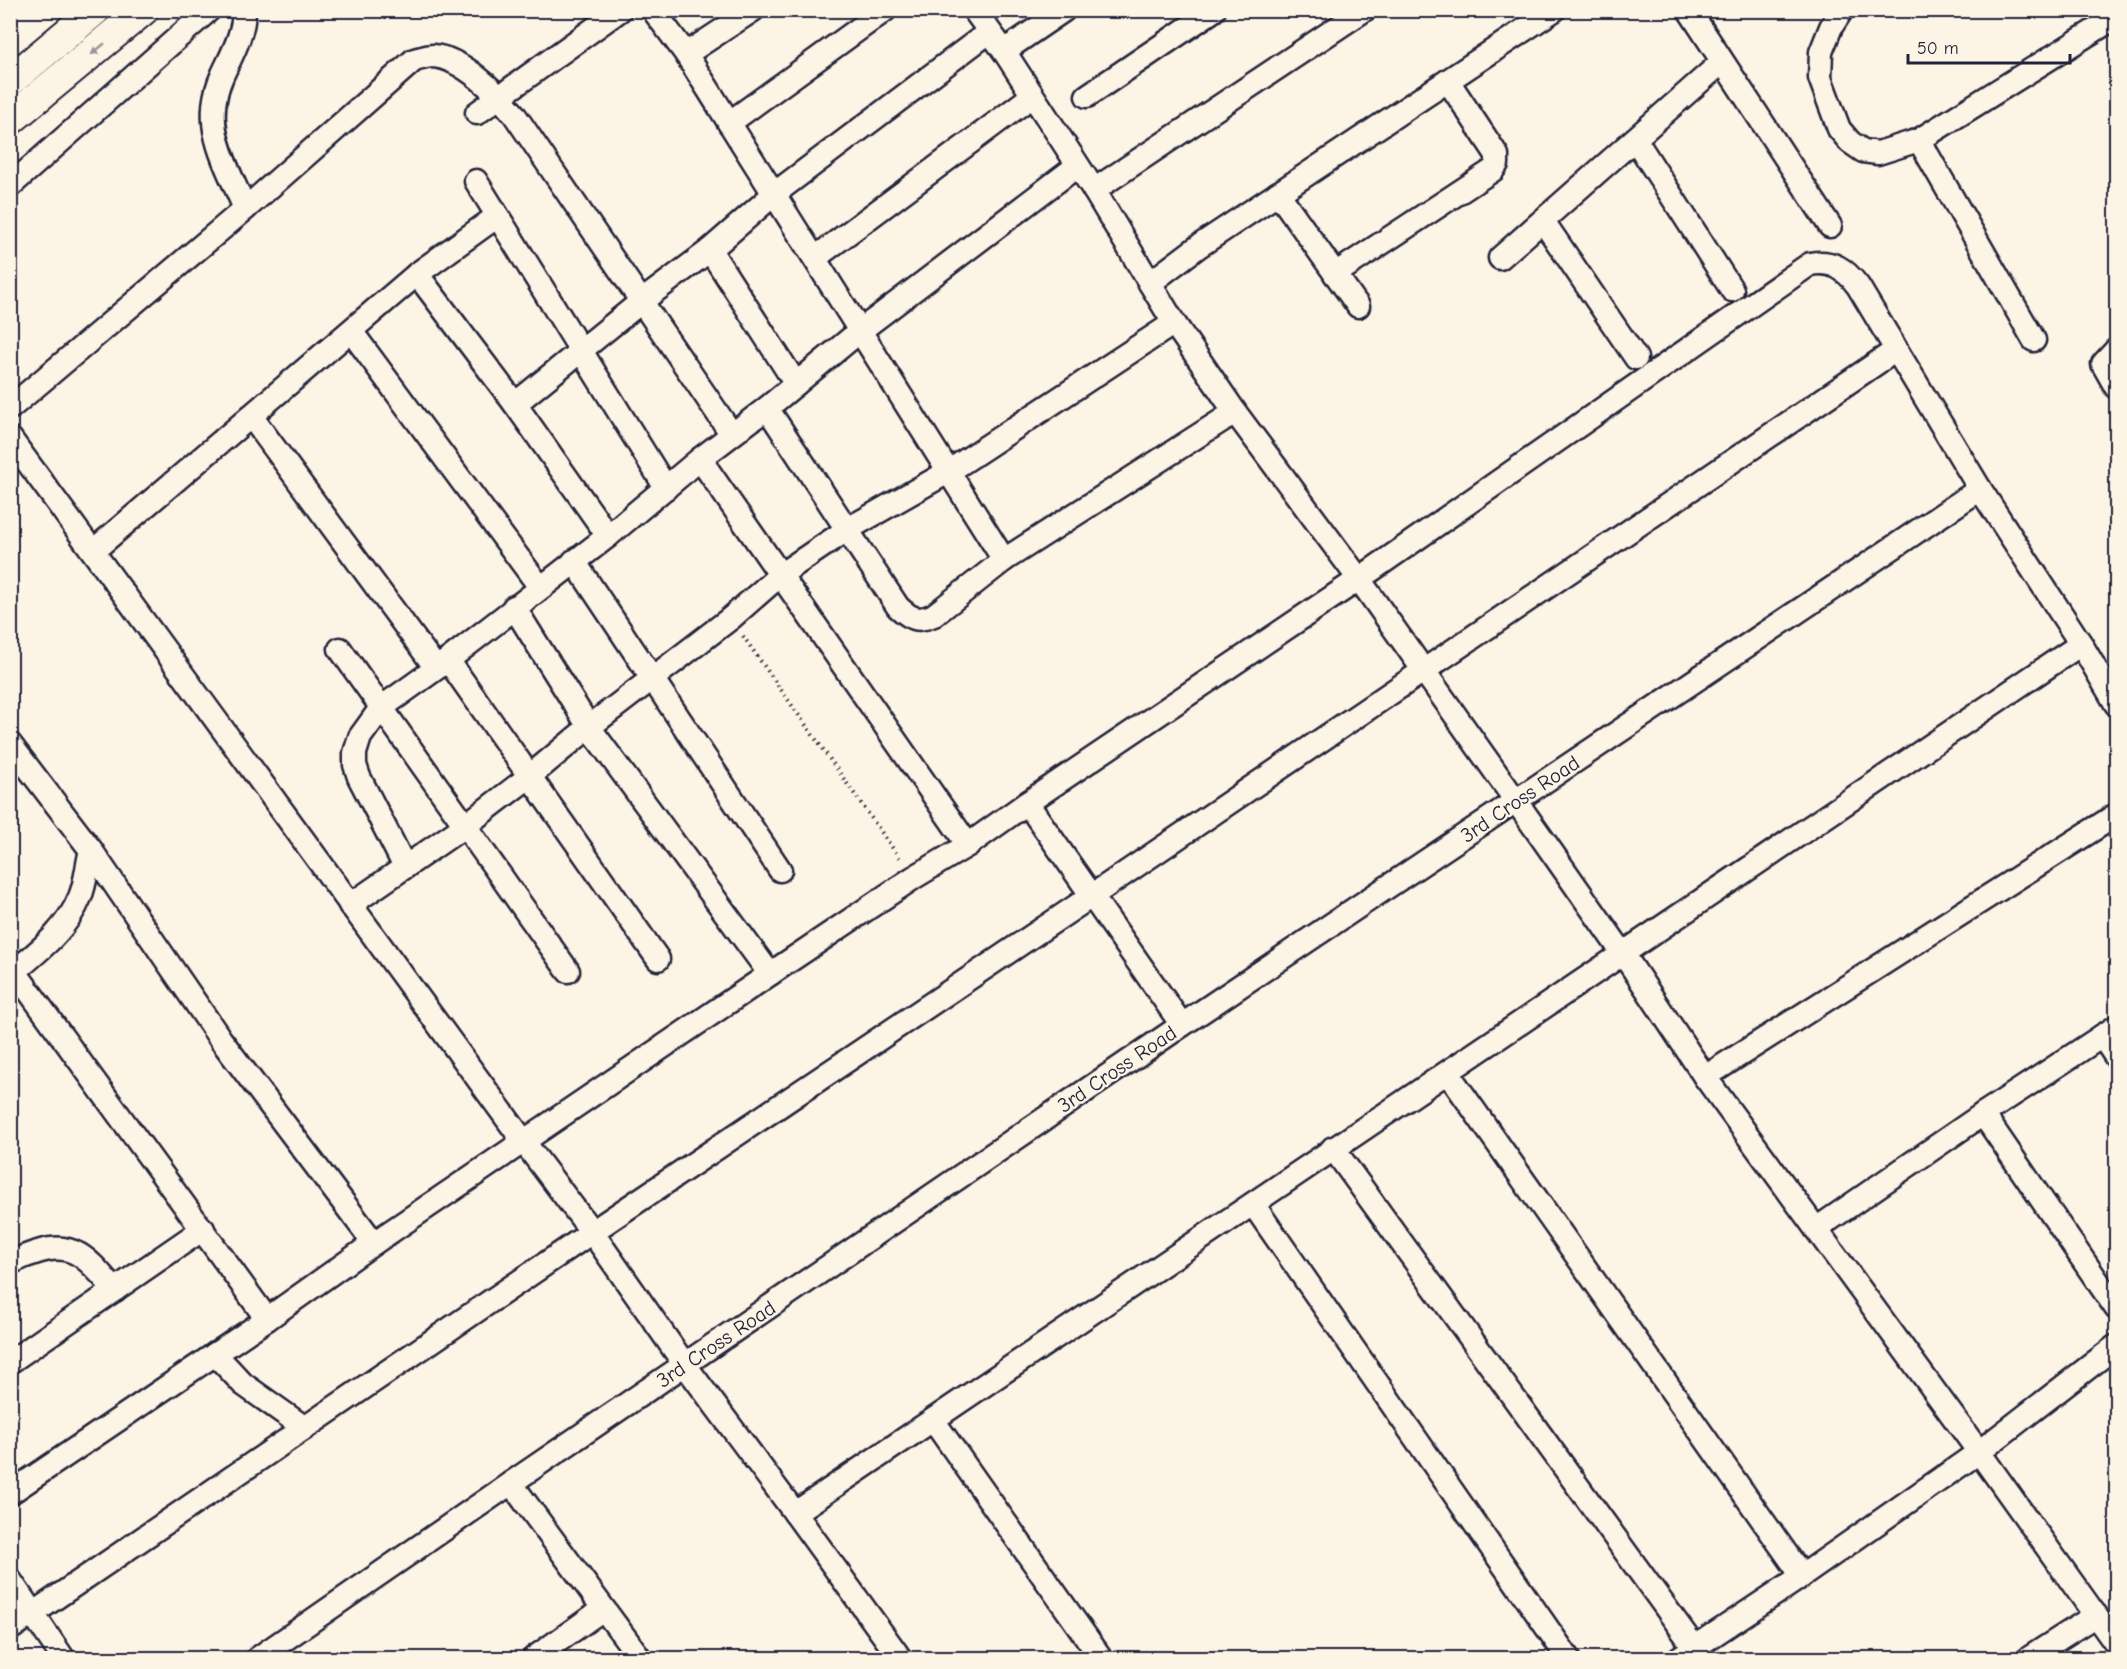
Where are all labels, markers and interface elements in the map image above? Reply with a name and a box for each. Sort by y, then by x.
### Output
scale bar [1908,27,2070,65]
text: 50 m [1917,38,1959,59]
one-way arrow [91,42,106,54]
street label: 3rd Cross Road [1456,750,1584,848]
street label: 3rd Cross Road [1053,1020,1181,1118]
street label: 3rd Cross Road [652,1295,780,1393]

